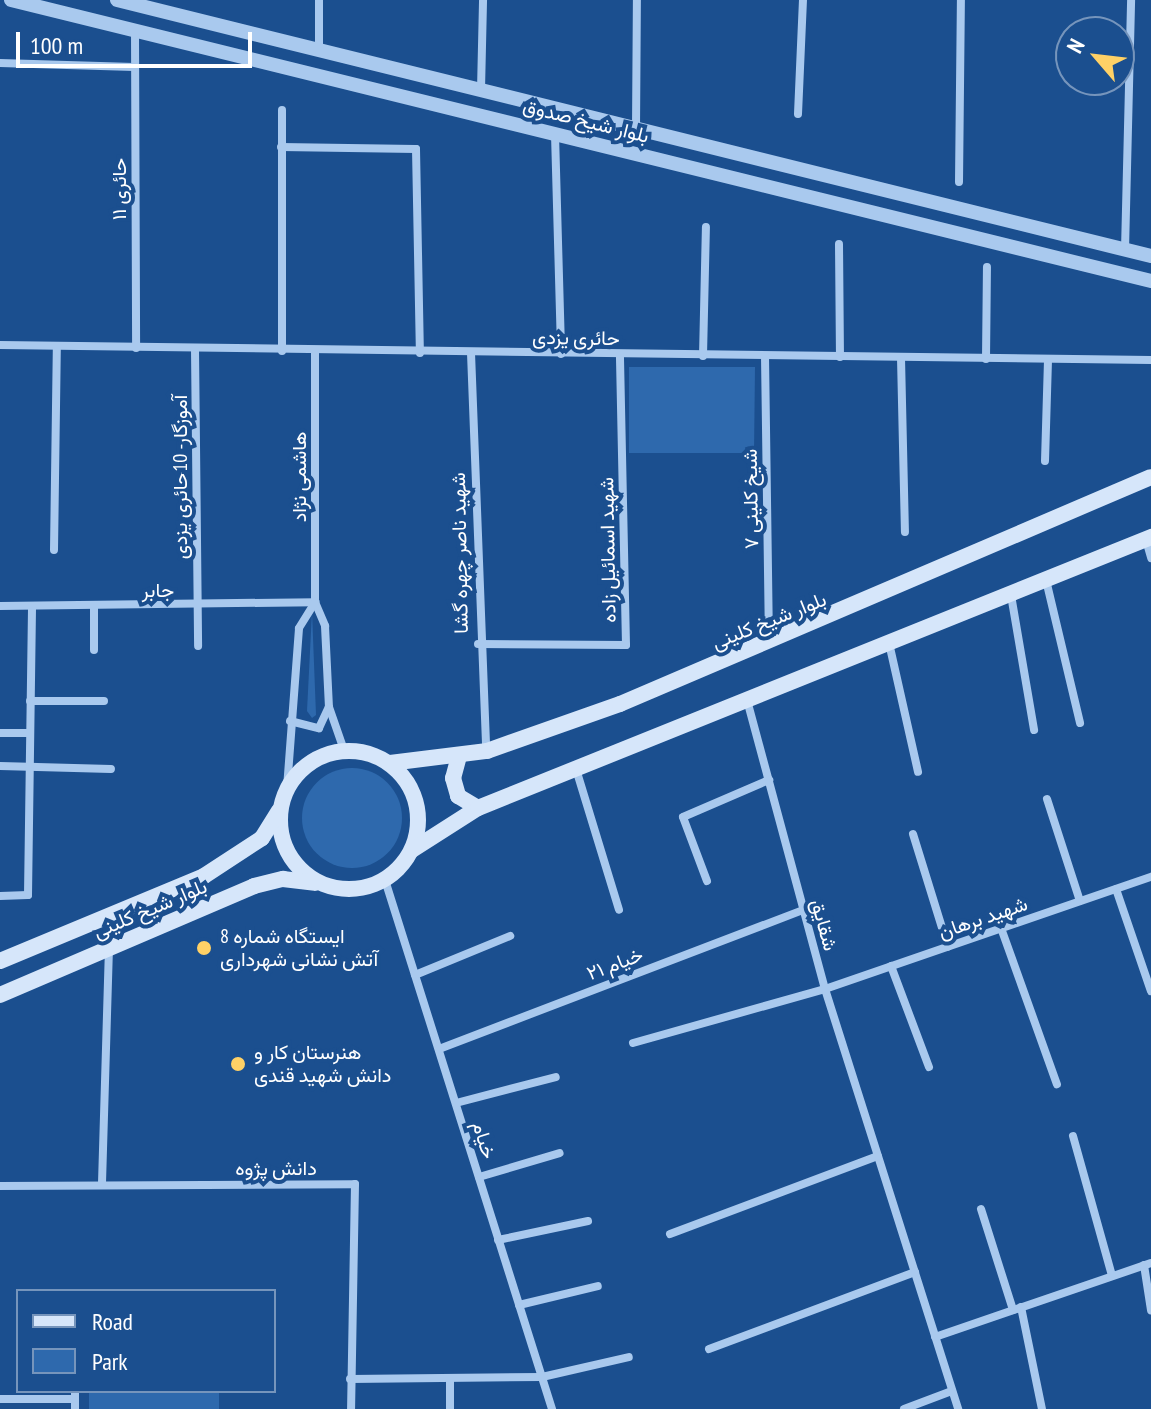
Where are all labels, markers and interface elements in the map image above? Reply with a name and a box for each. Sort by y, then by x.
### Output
scale bar [20,16,256,66]
north arrow [1055,16,1135,96]
text: 100 m [30,30,83,61]
text: N [1060,34,1091,58]
street label: بلوار شیخ صدوق [520,94,652,148]
street label: حائری ۱۱ [107,158,131,220]
street label: حائری یزدی [532,325,620,351]
street label: آموزگار- 10حائری یزدی [168,394,192,560]
street label: هاشمی نژاد [287,432,311,522]
street label: شیخ کلینی ۷ [738,449,764,549]
street label: شهید ناصر چهره گشا [447,472,473,634]
street label: شهید اسمائیل زاده [595,477,621,623]
street label: جابر [142,578,174,602]
street label: بلوار شیخ کلینی [708,587,830,655]
street label: بلوار شیخ کلینی [90,874,210,944]
street label: شهید برهان [935,892,1031,944]
street label: شقایق [806,896,842,954]
place label: ایستگاه شماره 8 آتش نشانی شهرداری [220,924,378,971]
marker: ایستگاه شماره 8 آتش نشانی شهرداری [195,939,213,957]
street label: خیام ۲۱ [584,942,646,986]
place label: هنرستان کار و دانش شهید قندی [254,1040,391,1087]
marker: هنرستان کار و دانش شهید قندی [229,1055,247,1073]
street label: خیام [467,1118,501,1162]
street label: دانش پژوه [235,1156,317,1180]
legend [16,1289,276,1393]
text: Road [92,1306,133,1337]
text: Park [92,1346,128,1377]

